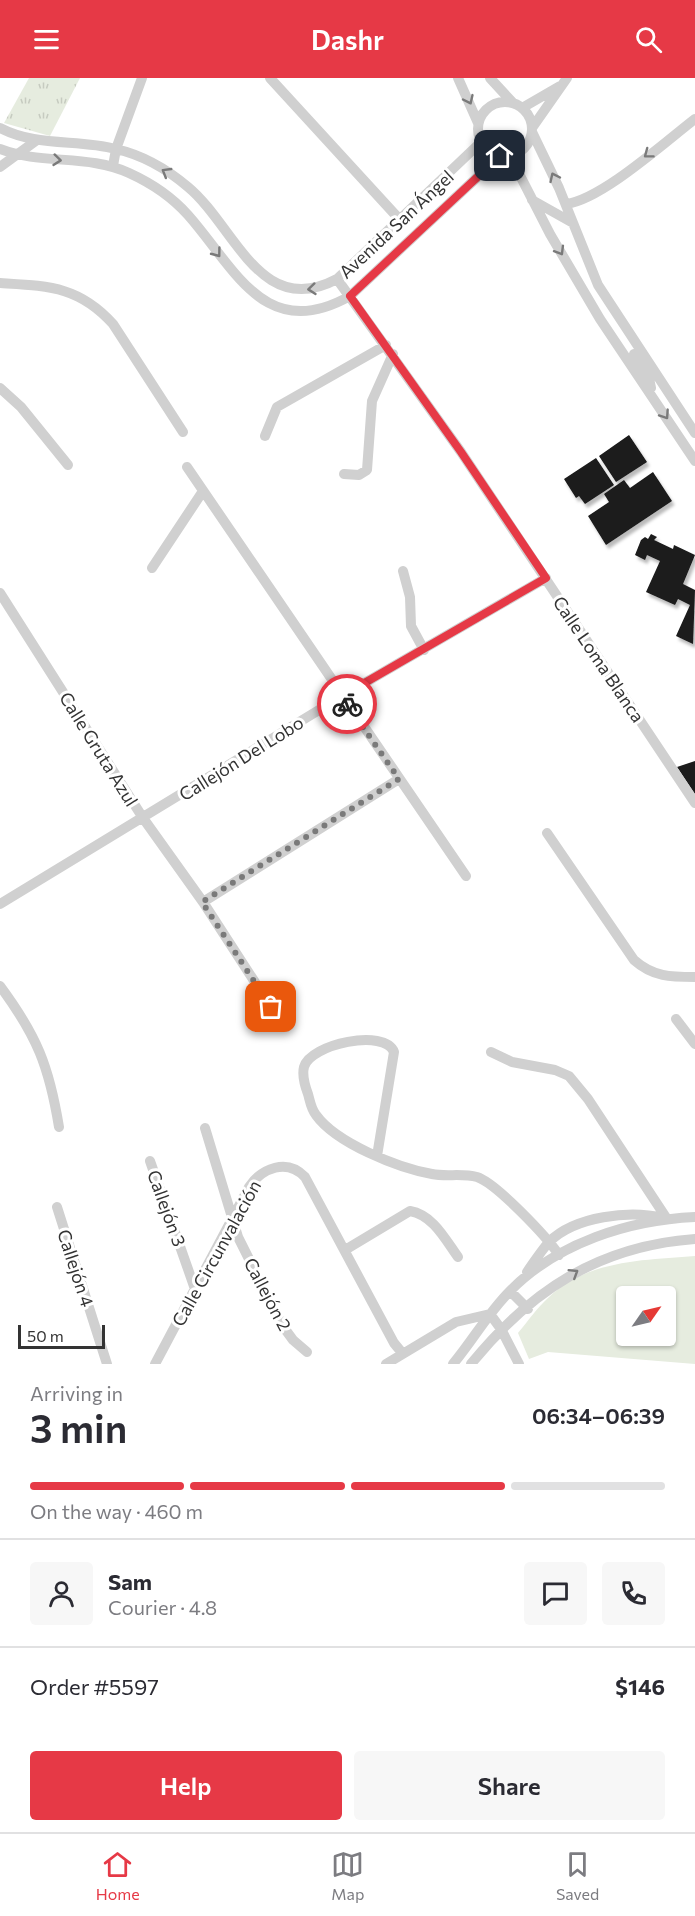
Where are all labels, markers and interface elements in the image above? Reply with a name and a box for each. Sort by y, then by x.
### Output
icon: menu [30,23,63,56]
text: Dashr [311,23,384,56]
icon: search [632,23,665,56]
one-way arrow [461,94,473,105]
pin [474,130,525,181]
icon: home [483,139,516,172]
one-way arrow [644,147,655,158]
one-way arrow [52,153,61,166]
street label: Avenida San Ángel [334,165,458,283]
one-way arrow [162,168,172,179]
one-way arrow [549,172,561,183]
one-way arrow [552,245,564,255]
one-way arrow [210,247,221,258]
one-way arrow [307,282,317,294]
one-way arrow [658,409,669,420]
street label: Calle Loma Blanca [549,592,649,726]
courier [317,674,377,734]
street label: Calle Gruta Azul [55,688,143,810]
icon: bike [331,688,364,721]
street label: Callejón Del Lobo [175,711,307,805]
pin [245,981,296,1032]
icon: bag [254,990,287,1023]
street label: Callejón 3 [143,1167,191,1249]
street label: Calle Circunvalación [167,1176,265,1330]
street label: Callejón 4 [53,1226,99,1310]
street label: Callejón 2 [240,1254,296,1334]
one-way arrow [568,1268,578,1280]
north arrow [616,1286,676,1346]
map controls [616,1286,676,1346]
scale bar [18,1322,105,1350]
text: 50 m [27,1326,64,1345]
text: Arriving in [30,1381,123,1405]
text: 06:34–06:39 [532,1402,665,1429]
text: 3 min [30,1403,127,1451]
text: On the way · 460 m [30,1499,203,1523]
button: person [30,1562,93,1625]
button: chat [524,1562,587,1625]
button: phone [602,1562,665,1625]
text: Sam [108,1568,152,1595]
text: Courier · 4.8 [108,1595,217,1619]
text: Order #5597 [30,1673,159,1700]
text: $146 [615,1673,665,1700]
button: Help [30,1751,342,1820]
button: Share [354,1751,665,1820]
tab: Home [96,1848,140,1903]
tab: Map [331,1848,364,1903]
tab: Saved [556,1848,599,1903]

